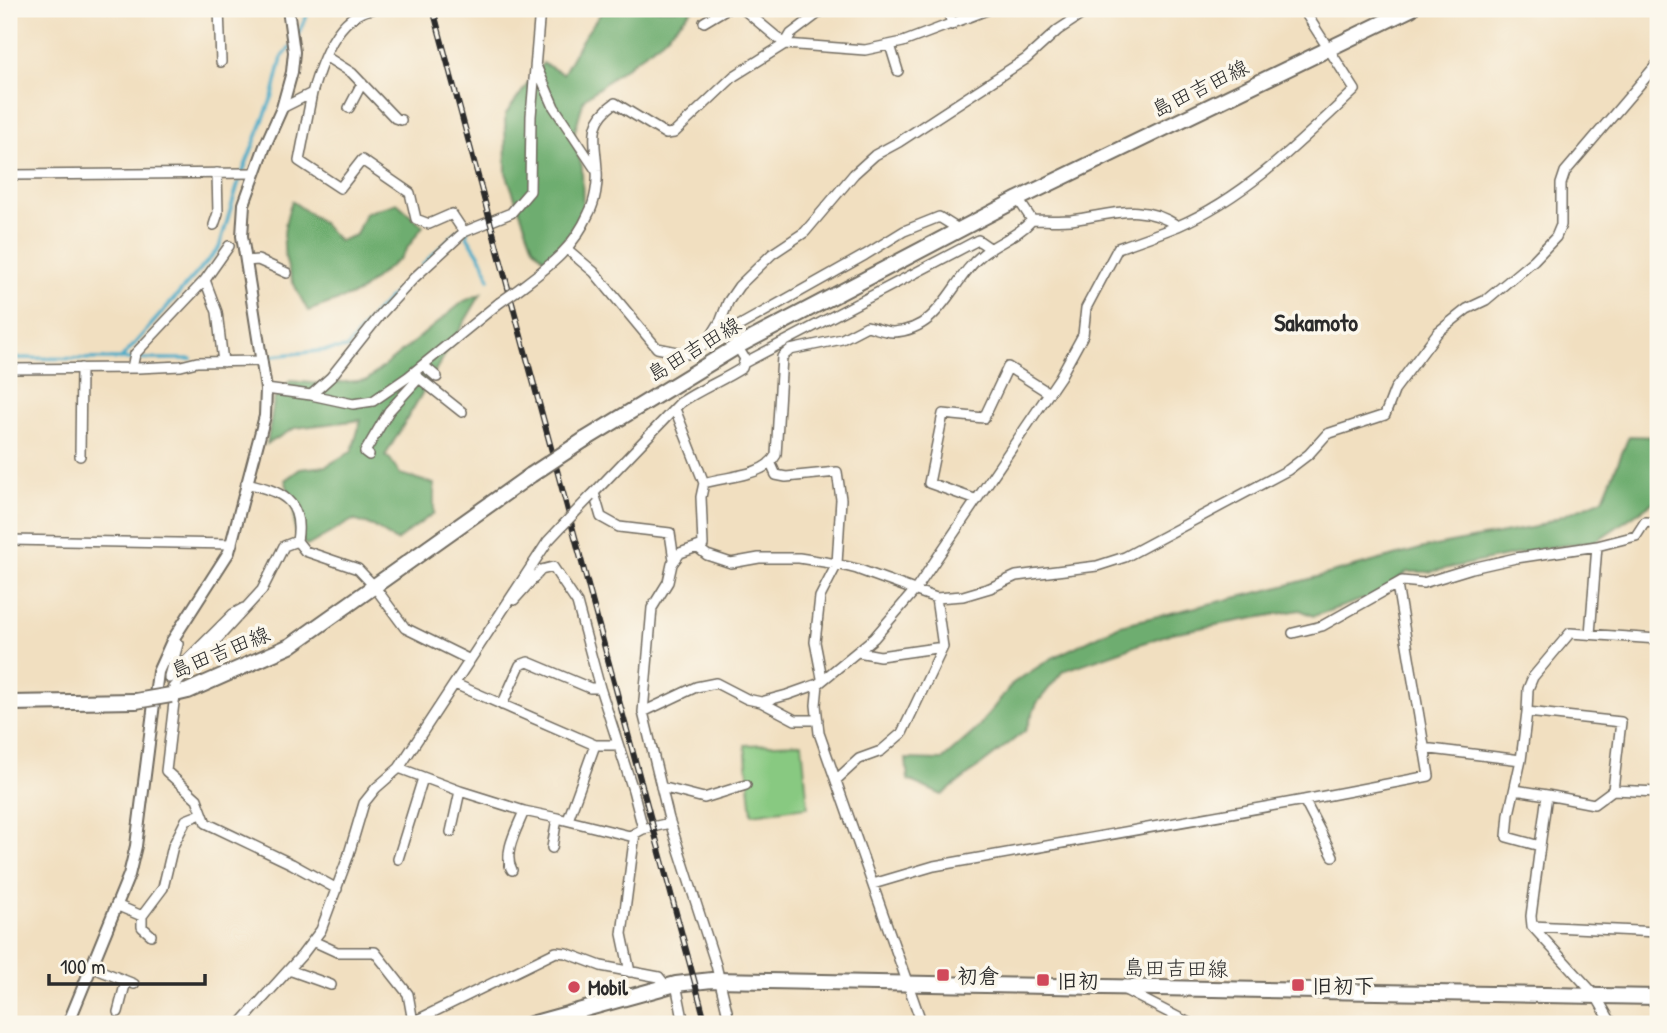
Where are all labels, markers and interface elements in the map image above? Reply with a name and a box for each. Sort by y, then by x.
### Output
street label: 島田吉田線 [1146,52,1254,124]
district label: Sakamoto [1274,306,1358,338]
street label: 島田吉田線 [642,310,746,388]
street label: 島田吉田線 [166,619,274,685]
scale bar [49,942,205,986]
text: 100 m [60,952,106,981]
street label: 島田吉田線 [1123,953,1229,983]
place label: 初倉 [957,961,999,990]
place label: 旧初 [1057,966,1099,995]
marker: 初倉 [935,967,951,983]
place label: 旧初下 [1312,971,1375,1000]
marker: 旧初 [1035,972,1051,988]
place label: Mobil [588,973,628,1002]
marker: 旧初下 [1290,977,1306,993]
marker: Mobil [566,979,582,995]

